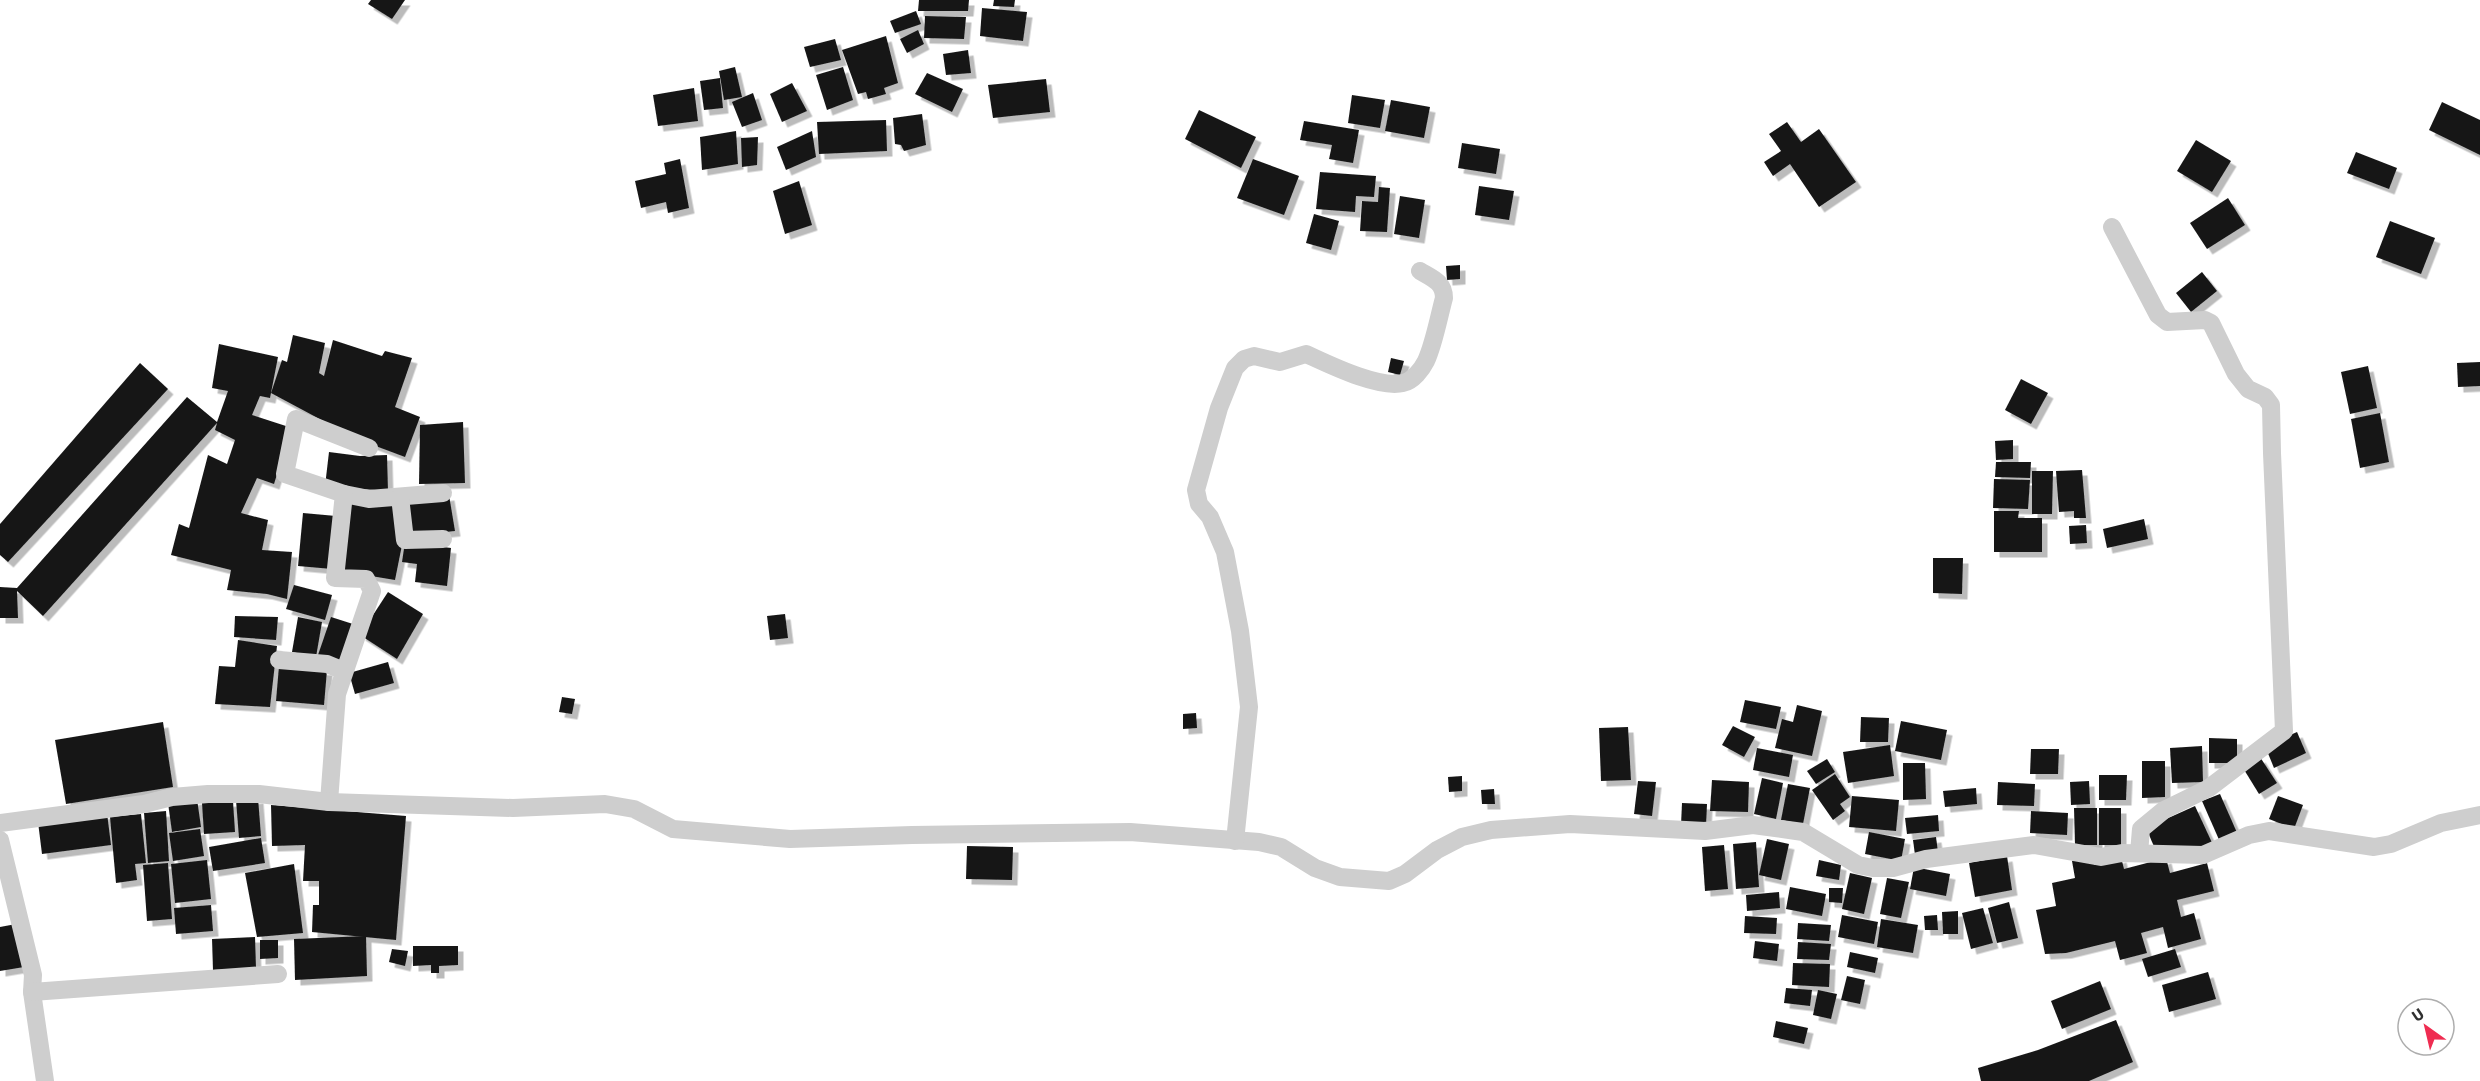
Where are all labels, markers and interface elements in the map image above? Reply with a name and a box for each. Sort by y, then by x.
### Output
north arrow [2396,997,2456,1057]
text: U [2408,1004,2428,1027]

